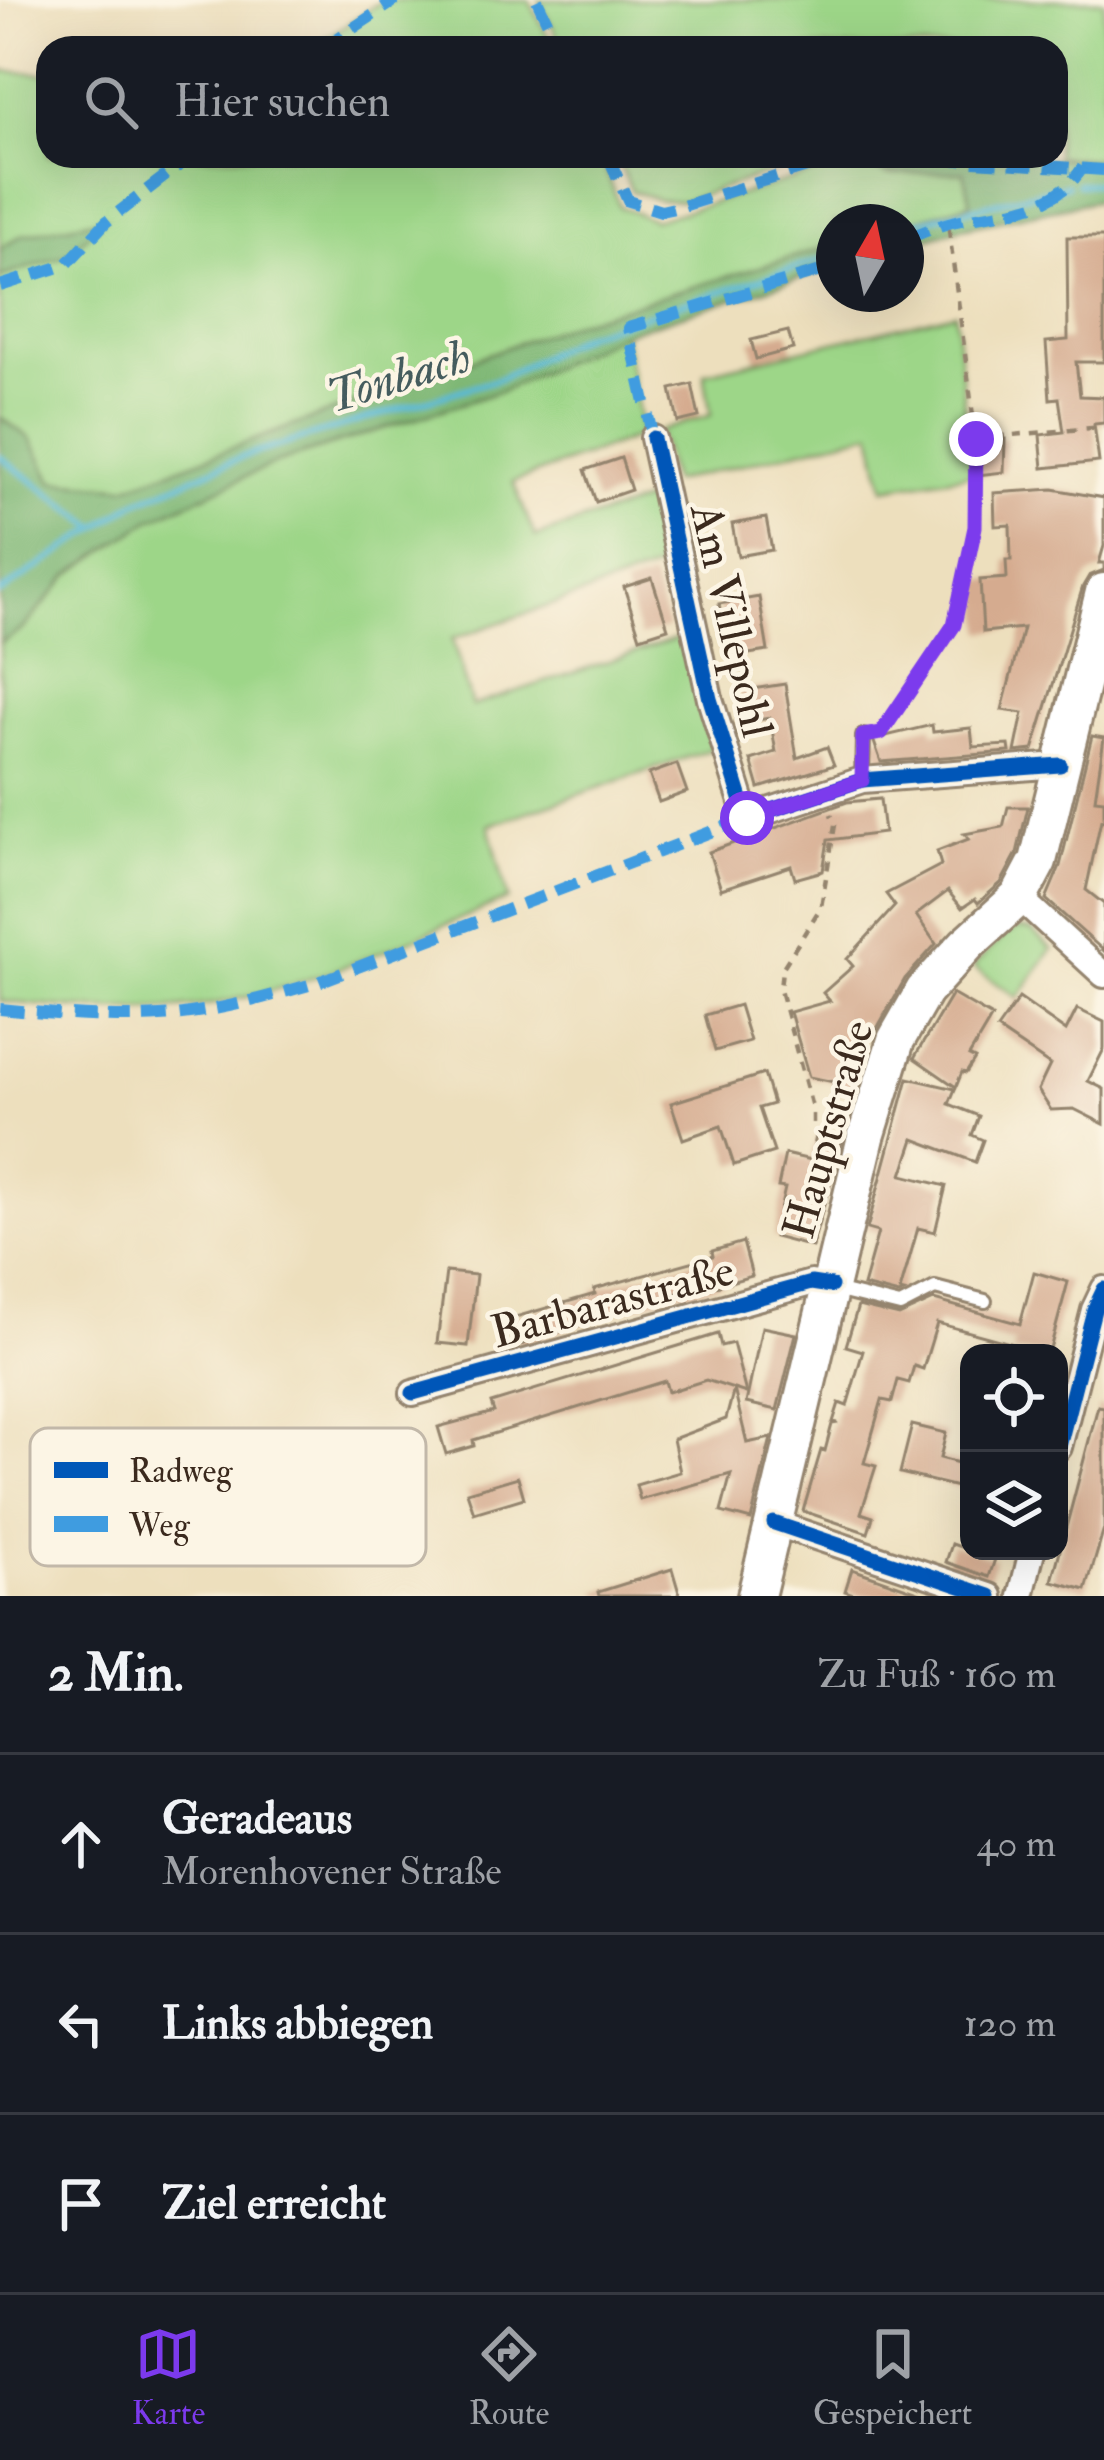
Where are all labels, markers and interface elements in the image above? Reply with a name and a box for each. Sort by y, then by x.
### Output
search box [36,36,1068,168]
icon: search [78,69,144,135]
text: Hier suchen [174,74,390,130]
north arrow [816,204,924,312]
water label: Tonbach [319,327,478,427]
route end [949,412,1003,466]
street label: Am Villepohl [677,497,785,743]
route start [720,791,774,845]
street label: Hauptstraße [771,1014,887,1245]
street label: Barbarastraße [485,1243,740,1361]
map controls [960,1344,1068,1560]
button: locate [960,1344,1068,1452]
legend [30,1428,426,1566]
text: Radweg [129,1451,233,1492]
button: layers [960,1452,1068,1560]
text: Weg [128,1505,190,1546]
text: 2 Min. [48,1642,184,1706]
text: Zu Fuß · 160 m [818,1650,1056,1699]
text: Geradeaus [162,1791,352,1847]
icon: ahead [48,1811,114,1877]
text: 40 m [977,1819,1056,1868]
text: Morenhovener Straße [162,1847,502,1896]
icon: left [48,1991,114,2057]
text: Links abbiegen [162,1996,433,2052]
text: 120 m [964,1999,1056,2048]
icon: arrive [48,2171,114,2237]
text: Ziel erreicht [162,2176,386,2232]
tab: Karte [132,2321,205,2434]
tab: Route [469,2321,549,2434]
tab: Gespeichert [813,2321,972,2434]

